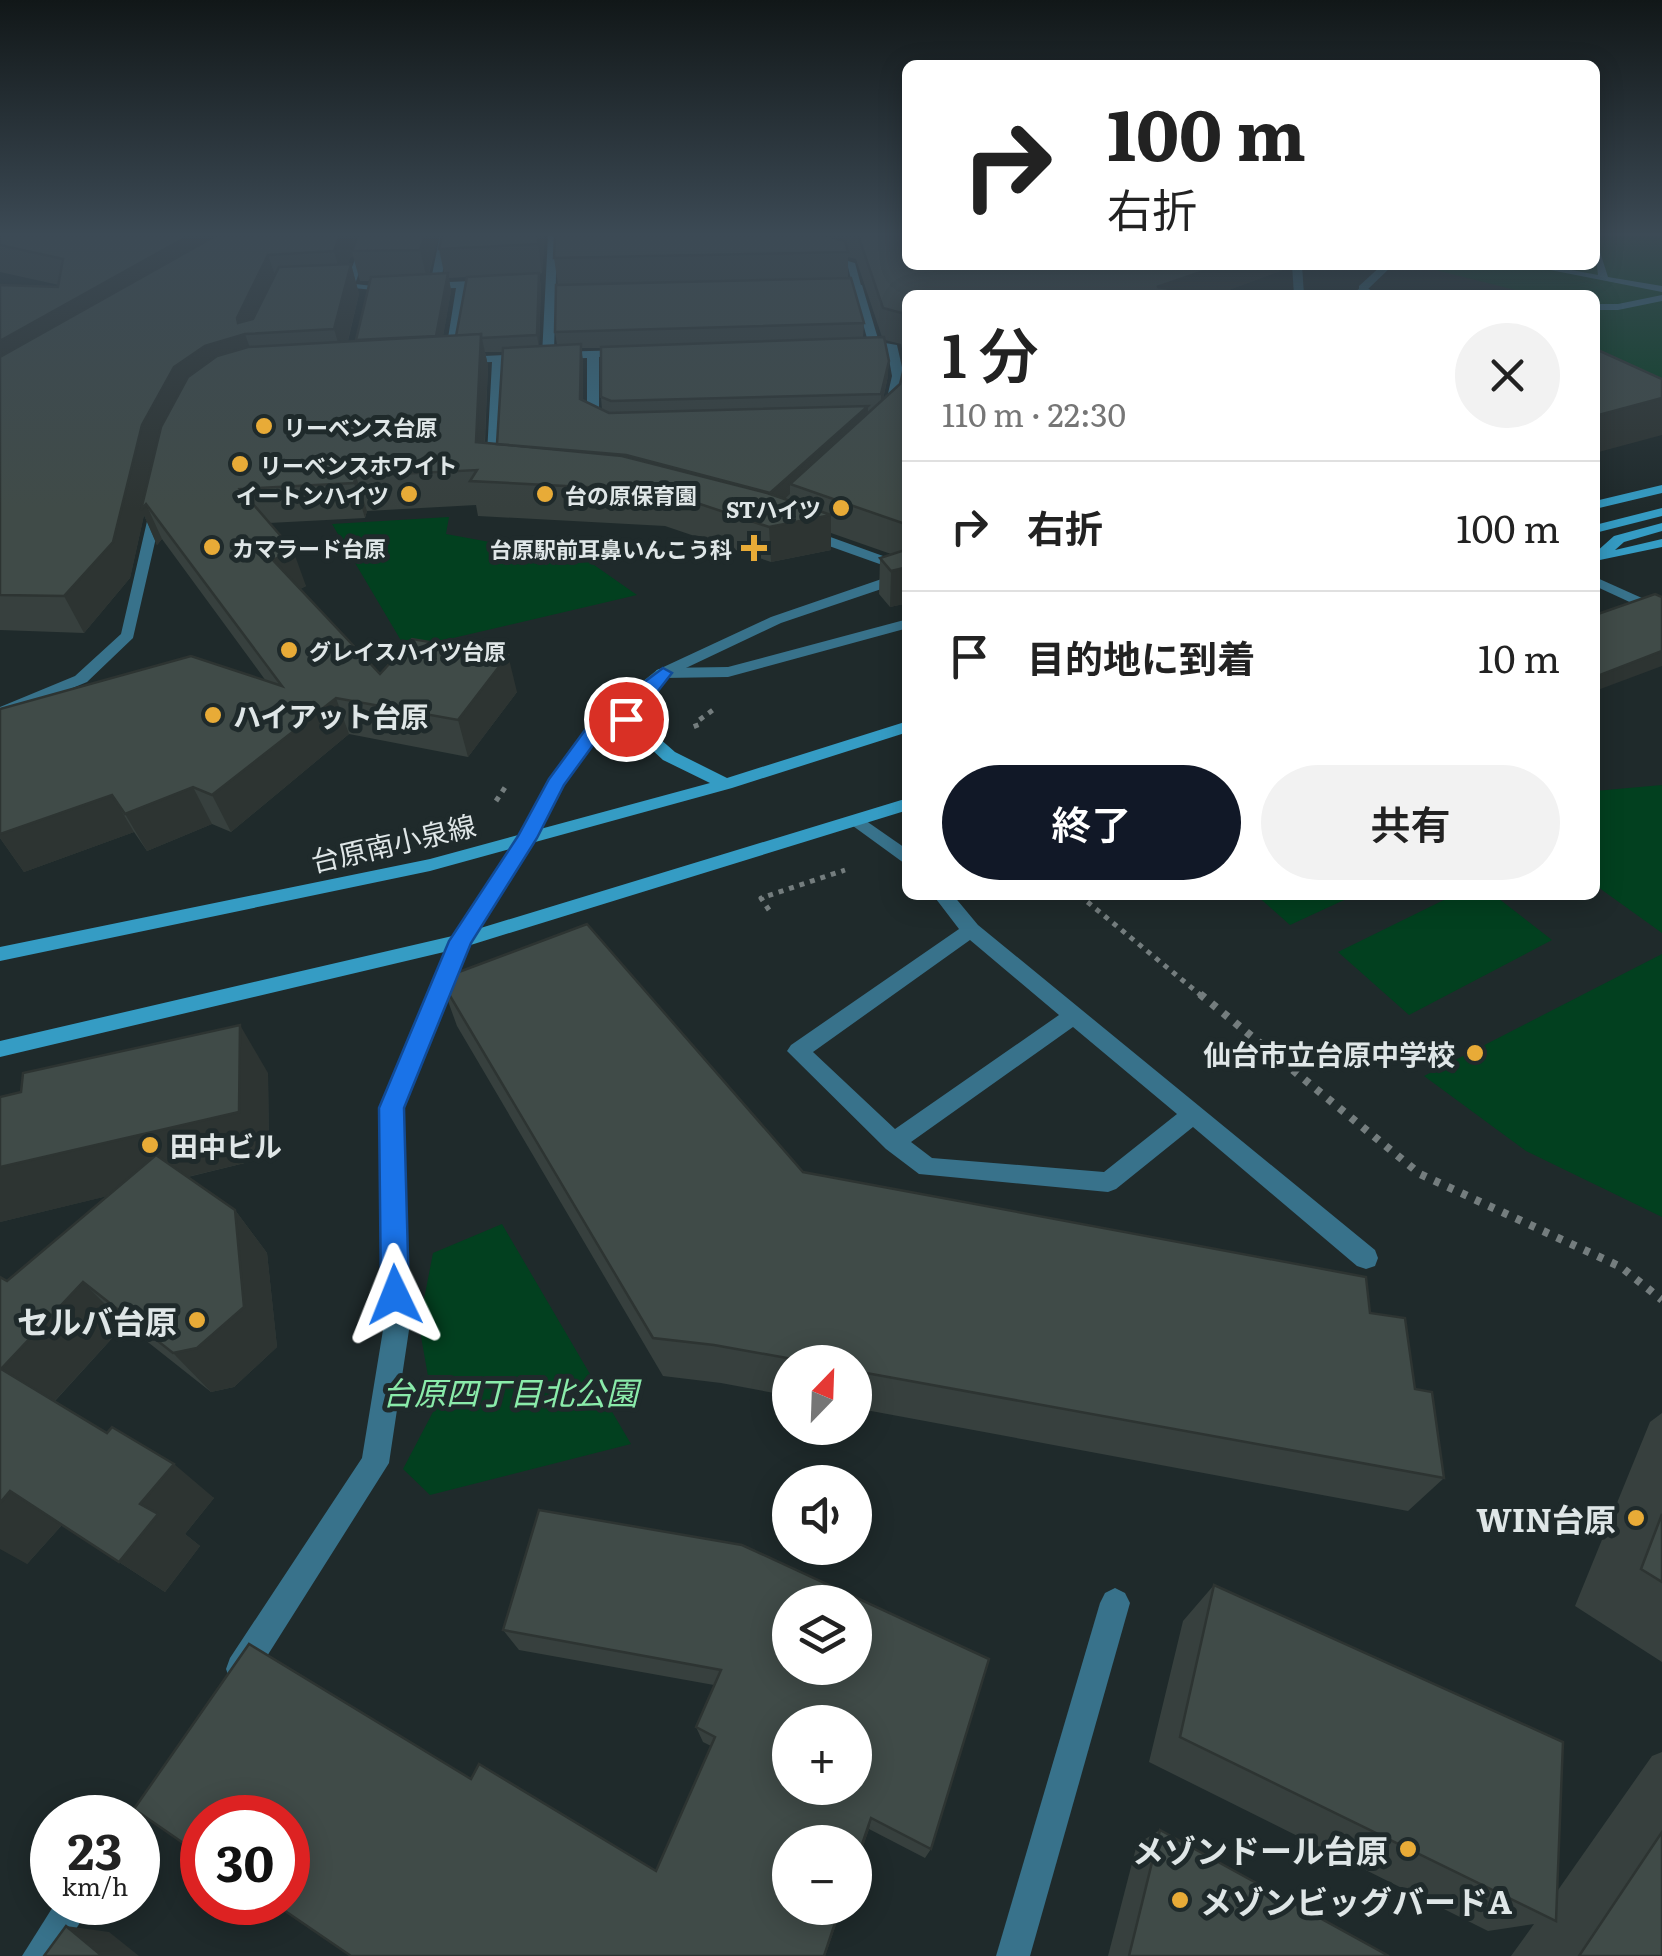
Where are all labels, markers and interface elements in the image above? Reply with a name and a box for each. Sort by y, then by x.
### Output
text: 100 m [1107,79,1306,183]
icon: right [942,100,1072,230]
text: 右折 [1107,174,1197,241]
text: 1 分 [942,307,1039,396]
button: close [1455,323,1560,428]
text: 110 m · 22:30 [942,389,1126,437]
place label: リーベンス台原 [284,410,438,443]
marker: リーベンス台原 [253,415,275,437]
place label: リーベンスホワイト [260,448,458,481]
marker: リーベンスホワイト [229,453,251,475]
place label: イートンハイツ [235,478,389,511]
place label: 台の原保育園 [565,478,697,511]
marker: イートンハイツ [398,483,420,505]
marker: 台の原保育園 [534,483,556,505]
place label: STハイツ [726,492,821,525]
marker: STハイツ [830,497,852,519]
text: 右折 [1027,498,1103,555]
text: 100 m [1456,498,1560,555]
icon: right [942,499,997,554]
place label: カマラード台原 [232,531,386,564]
place label: 台原駅前耳鼻いんこう科 [490,532,732,565]
marker: 台原駅前耳鼻いんこう科 [741,535,767,561]
marker: カマラード台原 [201,536,223,558]
text: 目的地に到着 [1027,628,1255,685]
text: 10 m [1478,628,1560,685]
icon: arrive [942,629,997,684]
place label: グレイスハイツ台原 [309,634,506,667]
marker: グレイスハイツ台原 [278,639,300,661]
pin [584,677,669,762]
icon: arrive [599,692,654,747]
place label: ハイアット台原 [233,694,428,736]
marker: ハイアット台原 [202,704,224,726]
button: 終了 [942,765,1241,880]
button: 共有 [1261,765,1560,880]
street label: 台原南小泉線 [306,803,480,881]
place label: 仙台市立台原中学校 [1203,1032,1455,1074]
marker: 仙台市立台原中学校 [1464,1042,1486,1064]
place label: 田中ビル [170,1124,282,1166]
marker: 田中ビル [139,1134,161,1156]
position arrow [343,1243,447,1347]
place label: セルバ台原 [17,1296,177,1344]
marker: セルバ台原 [186,1309,208,1331]
north arrow [772,1345,872,1445]
map controls [772,1345,872,1925]
park label: 台原四丁目北公園 [382,1367,642,1415]
button: sound [772,1465,872,1565]
place label: WIN台原 [1476,1494,1616,1542]
marker: WIN台原 [1625,1507,1647,1529]
button: layers [772,1585,872,1685]
button: + [772,1705,872,1805]
speed limit sign: 30 [180,1795,310,1925]
text: 23 [68,1811,122,1885]
button: − [772,1825,872,1925]
place label: メゾンドール台原 [1132,1825,1388,1873]
marker: メゾンドール台原 [1397,1838,1419,1860]
text: km/h [62,1867,128,1904]
place label: メゾンビッグバードA [1200,1876,1512,1924]
marker: メゾンビッグバードA [1169,1889,1191,1911]

